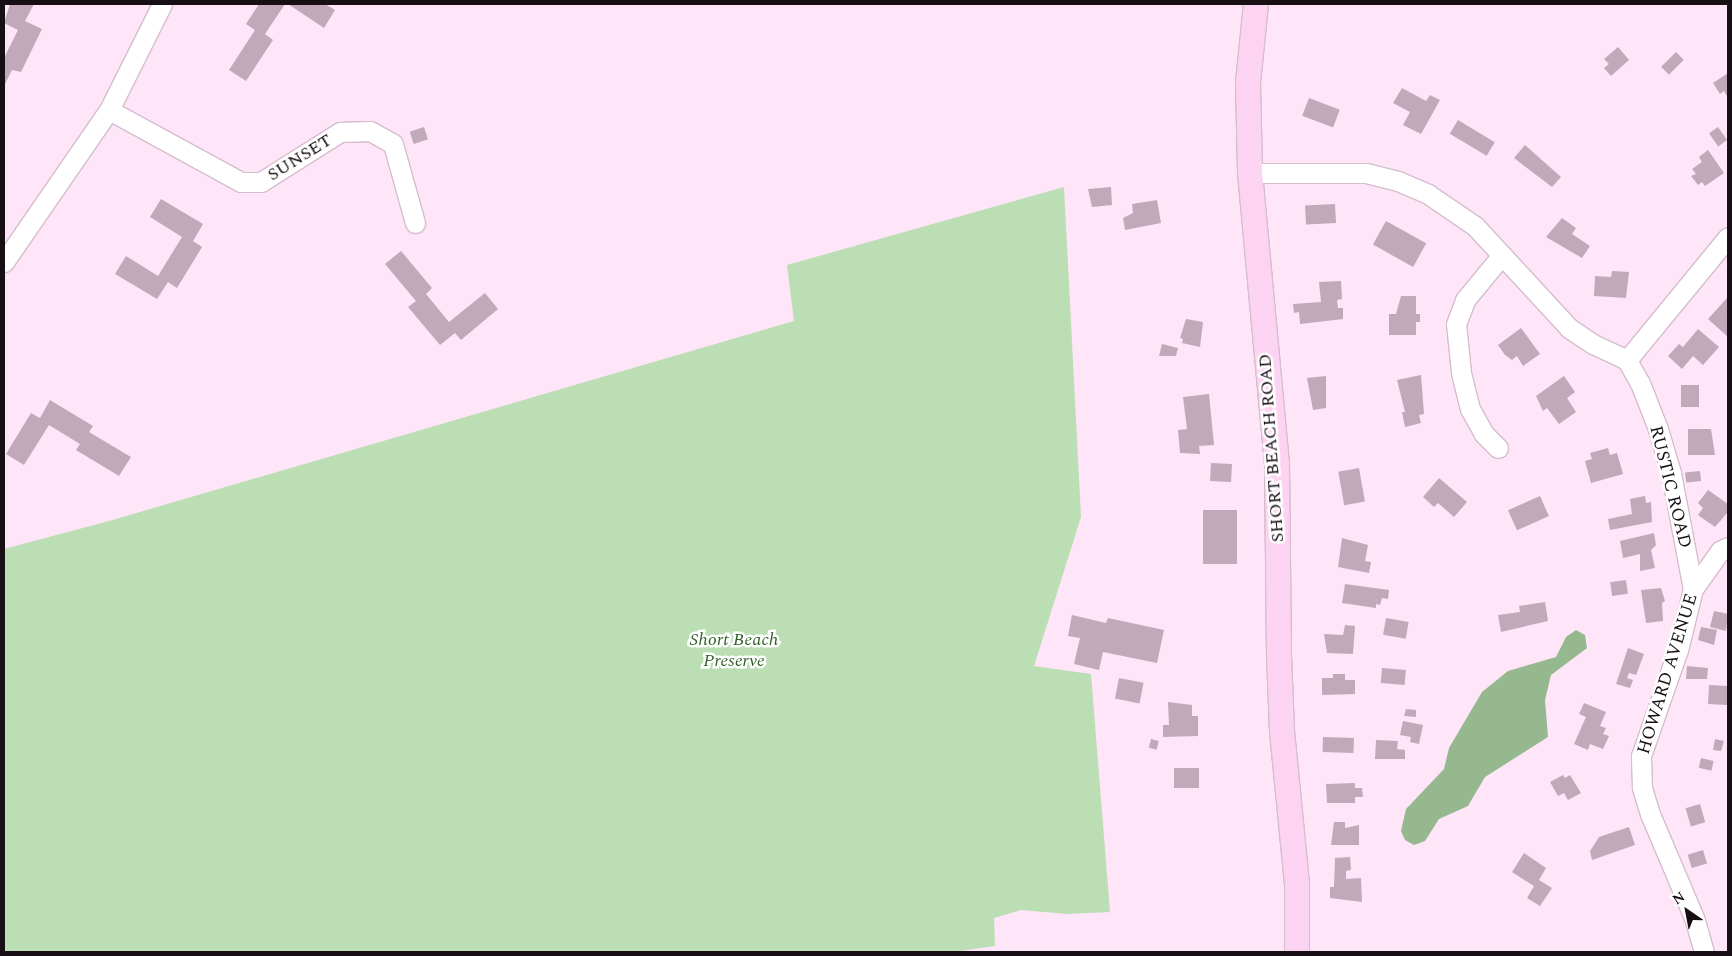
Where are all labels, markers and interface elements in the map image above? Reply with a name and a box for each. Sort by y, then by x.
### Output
street label: SUNSET [264,130,336,186]
street label: SHORT BEACH ROAD [1255,353,1289,543]
street label: RUSTIC ROAD [1644,423,1696,551]
street label: HOWARD AVENUE [1633,591,1703,757]
park label: Short Beach Preserve [690,630,778,672]
north arrow [1662,886,1712,936]
text: N [1668,886,1689,910]

